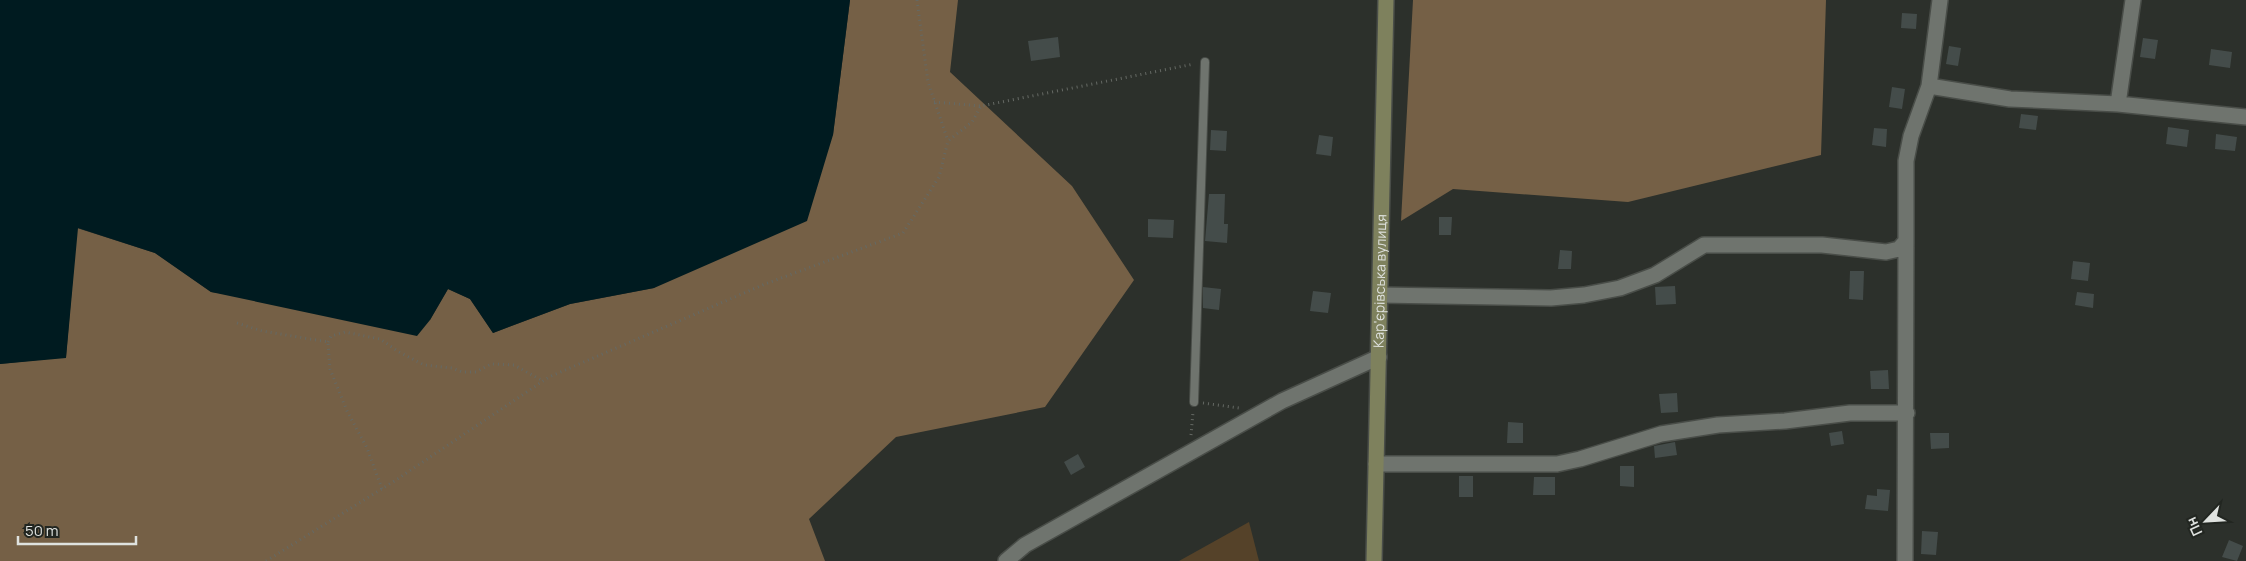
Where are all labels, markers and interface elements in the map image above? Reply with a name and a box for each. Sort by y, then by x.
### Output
street label: Кар'єрівська вулиця [1369,214,1390,348]
north arrow [2181,496,2231,546]
scale bar [18,514,135,546]
text: Пн [2181,514,2206,539]
text: 50 m [25,520,59,541]

